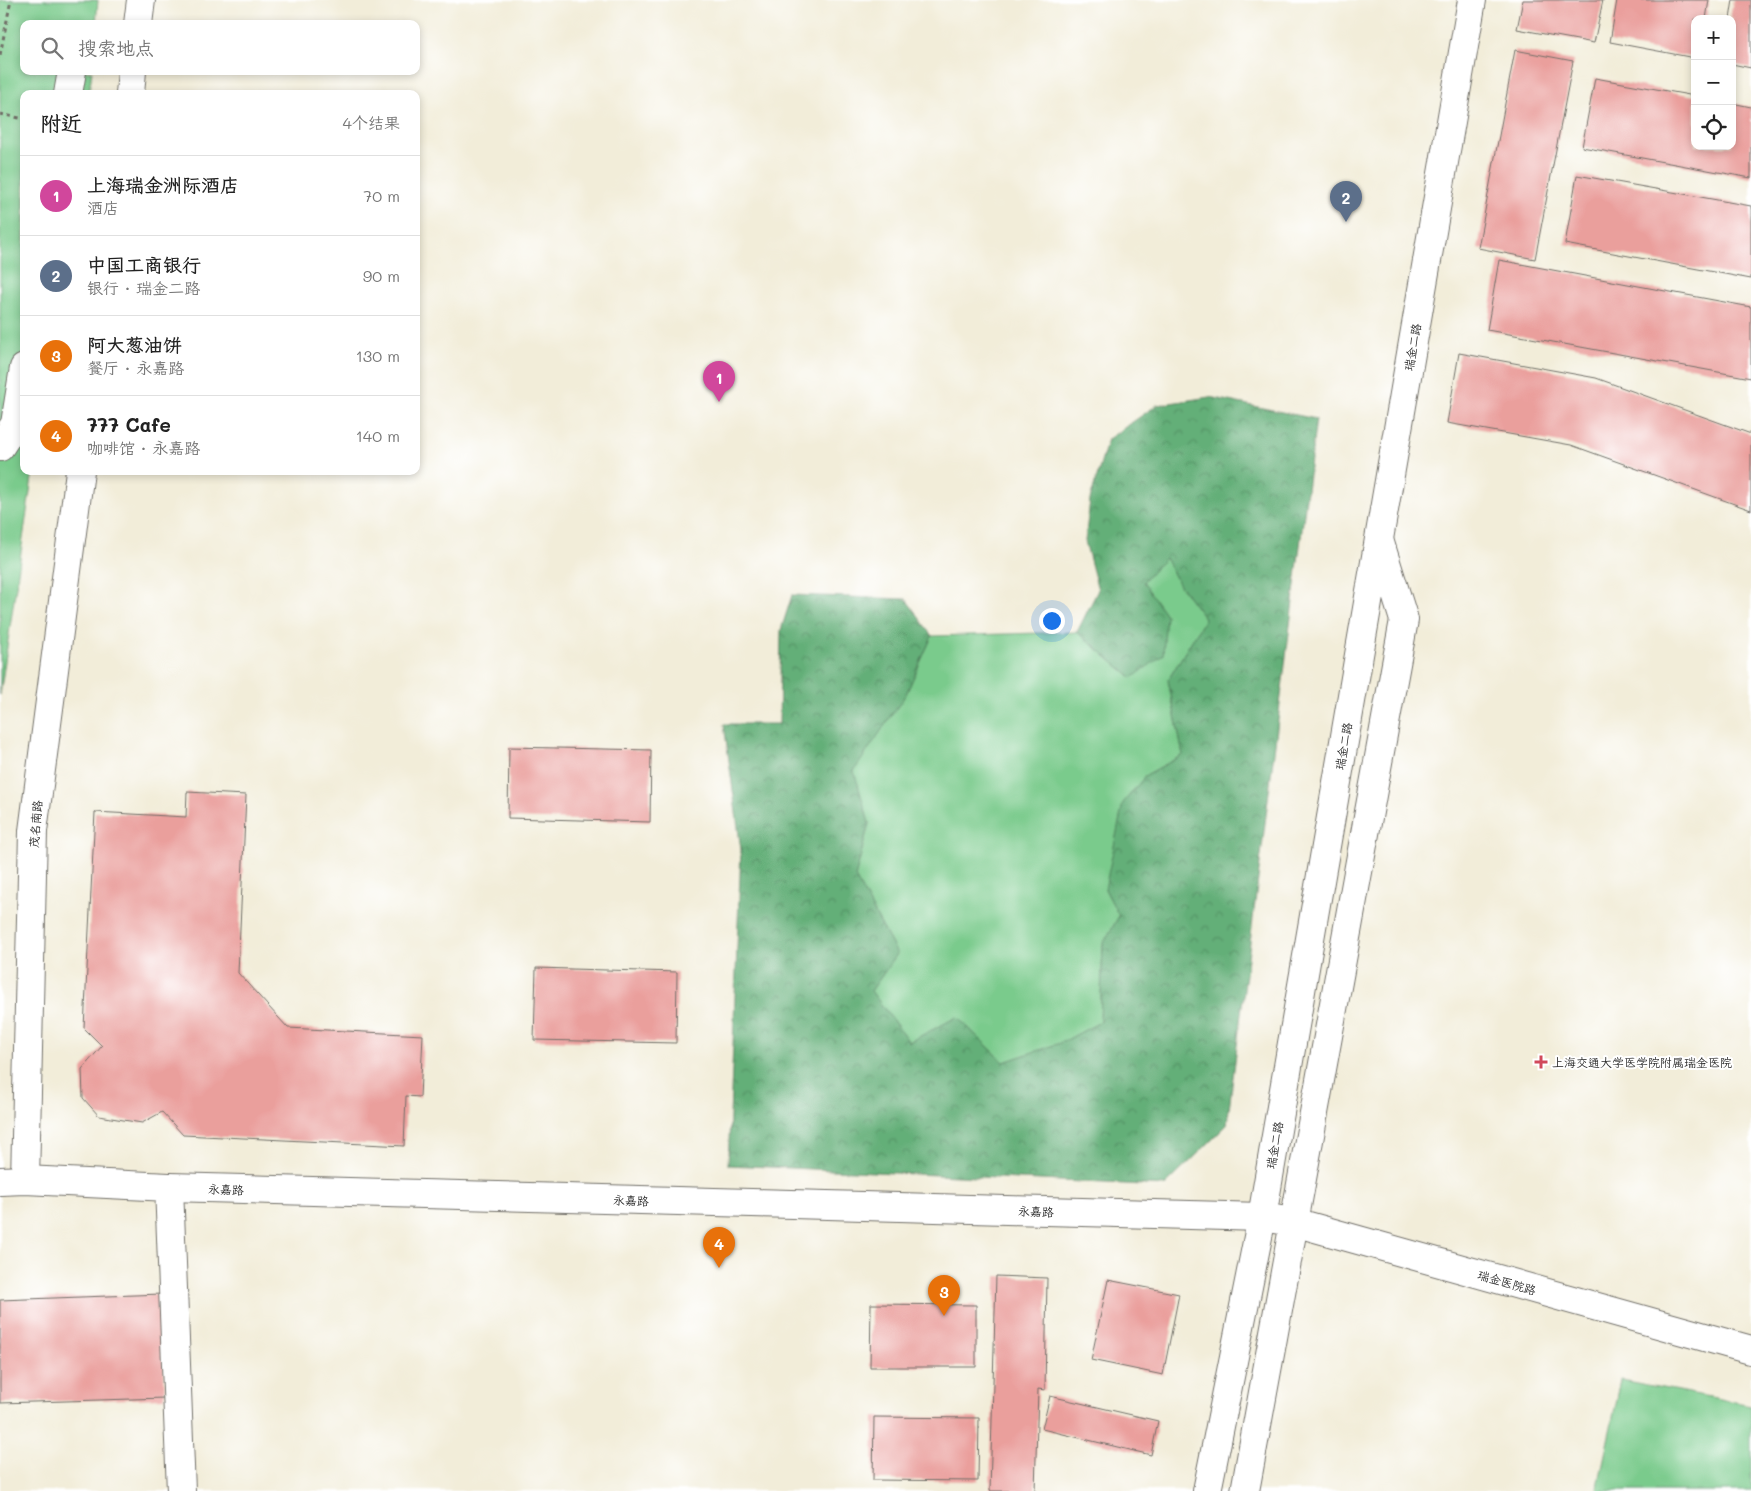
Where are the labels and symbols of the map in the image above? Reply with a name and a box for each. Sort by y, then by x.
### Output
pin: 2 [1330,181,1362,222]
street label: 瑞金二路 [1400,322,1424,372]
pin: 1 [703,361,735,402]
your location [1039,608,1065,634]
street label: 瑞金二路 [1331,721,1355,771]
street label: 茂名南路 [25,799,45,849]
place label: 上海交通大学医学院附属瑞金医院 [1552,1054,1732,1070]
marker: 上海交通大学医学院附属瑞金医院 [1534,1055,1548,1069]
street label: 瑞金二路 [1262,1120,1286,1170]
street label: 永嘉路 [208,1180,244,1198]
street label: 永嘉路 [613,1191,649,1209]
street label: 永嘉路 [1018,1202,1054,1220]
pin: 4 [703,1227,735,1268]
street label: 瑞金医院路 [1476,1266,1538,1298]
pin: 3 [928,1275,960,1316]

